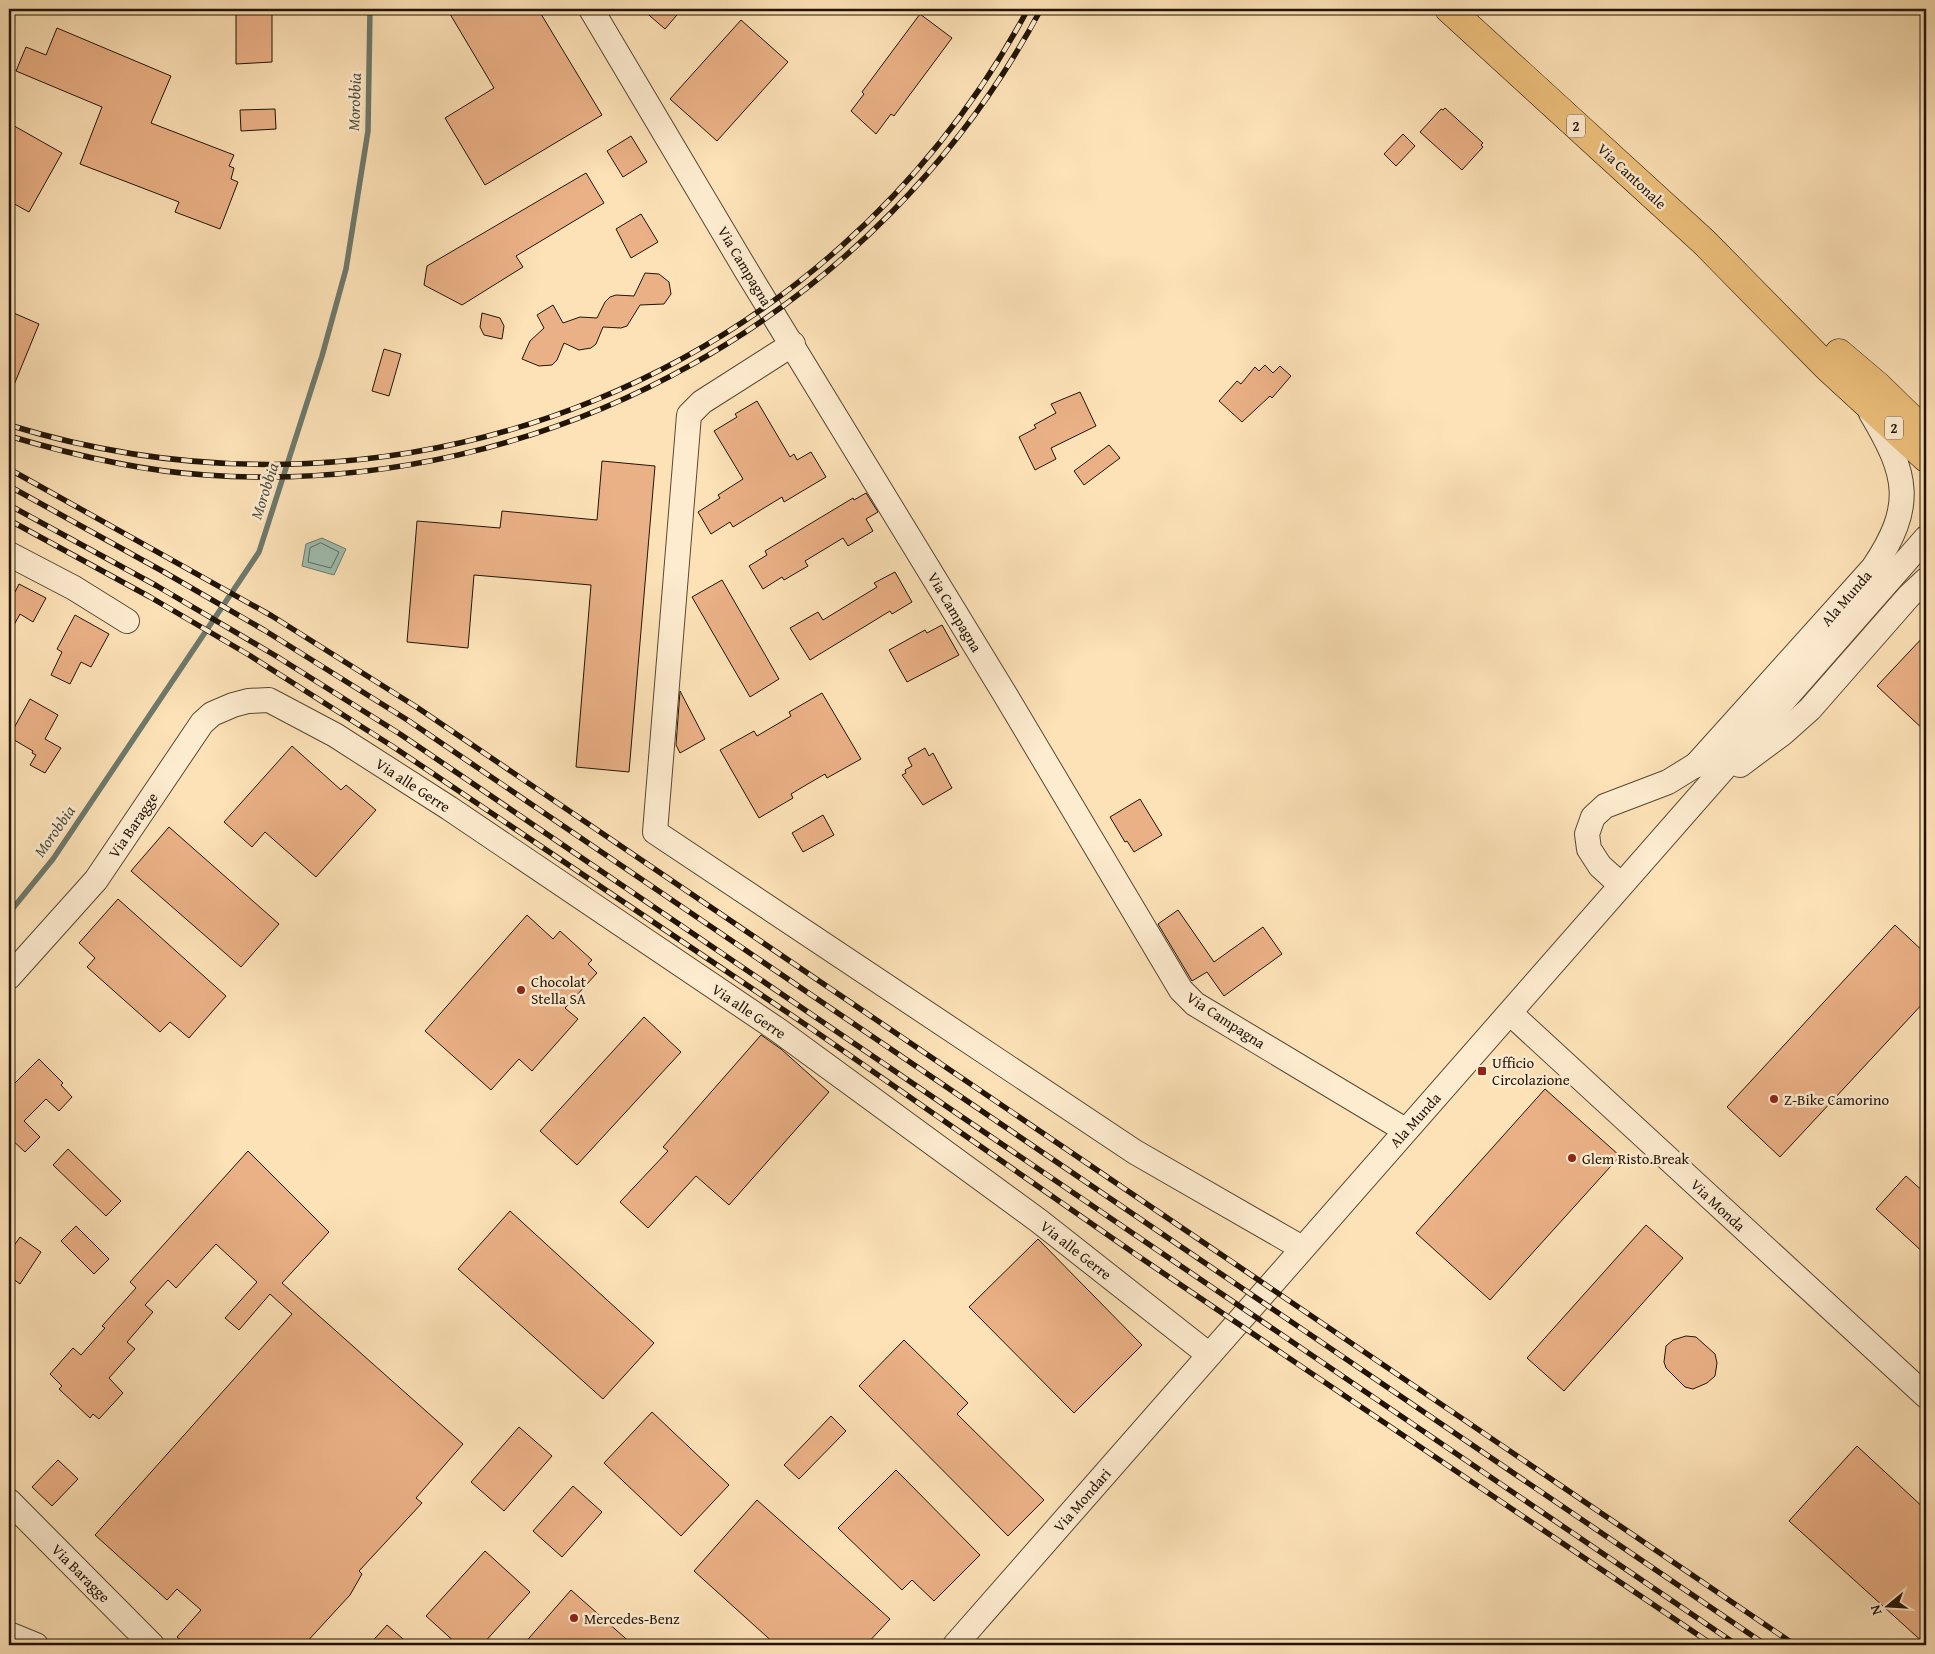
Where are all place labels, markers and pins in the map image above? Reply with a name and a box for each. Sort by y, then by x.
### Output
place label: Chocolat Stella SA [531,971,587,1009]
marker: Chocolat Stella SA [515,984,527,996]
place label: Ufficio Circolazione [1492,1052,1570,1090]
marker: Ufficio Circolazione [1476,1065,1488,1077]
place label: Z-Bike Camorino [1784,1089,1889,1110]
marker: Z-Bike Camorino [1768,1093,1780,1105]
place label: Glem Risto.Break [1582,1148,1690,1169]
marker: Glem Risto.Break [1566,1152,1578,1164]
place label: Mercedes-Benz [584,1608,680,1629]
marker: Mercedes-Benz [568,1612,580,1624]

